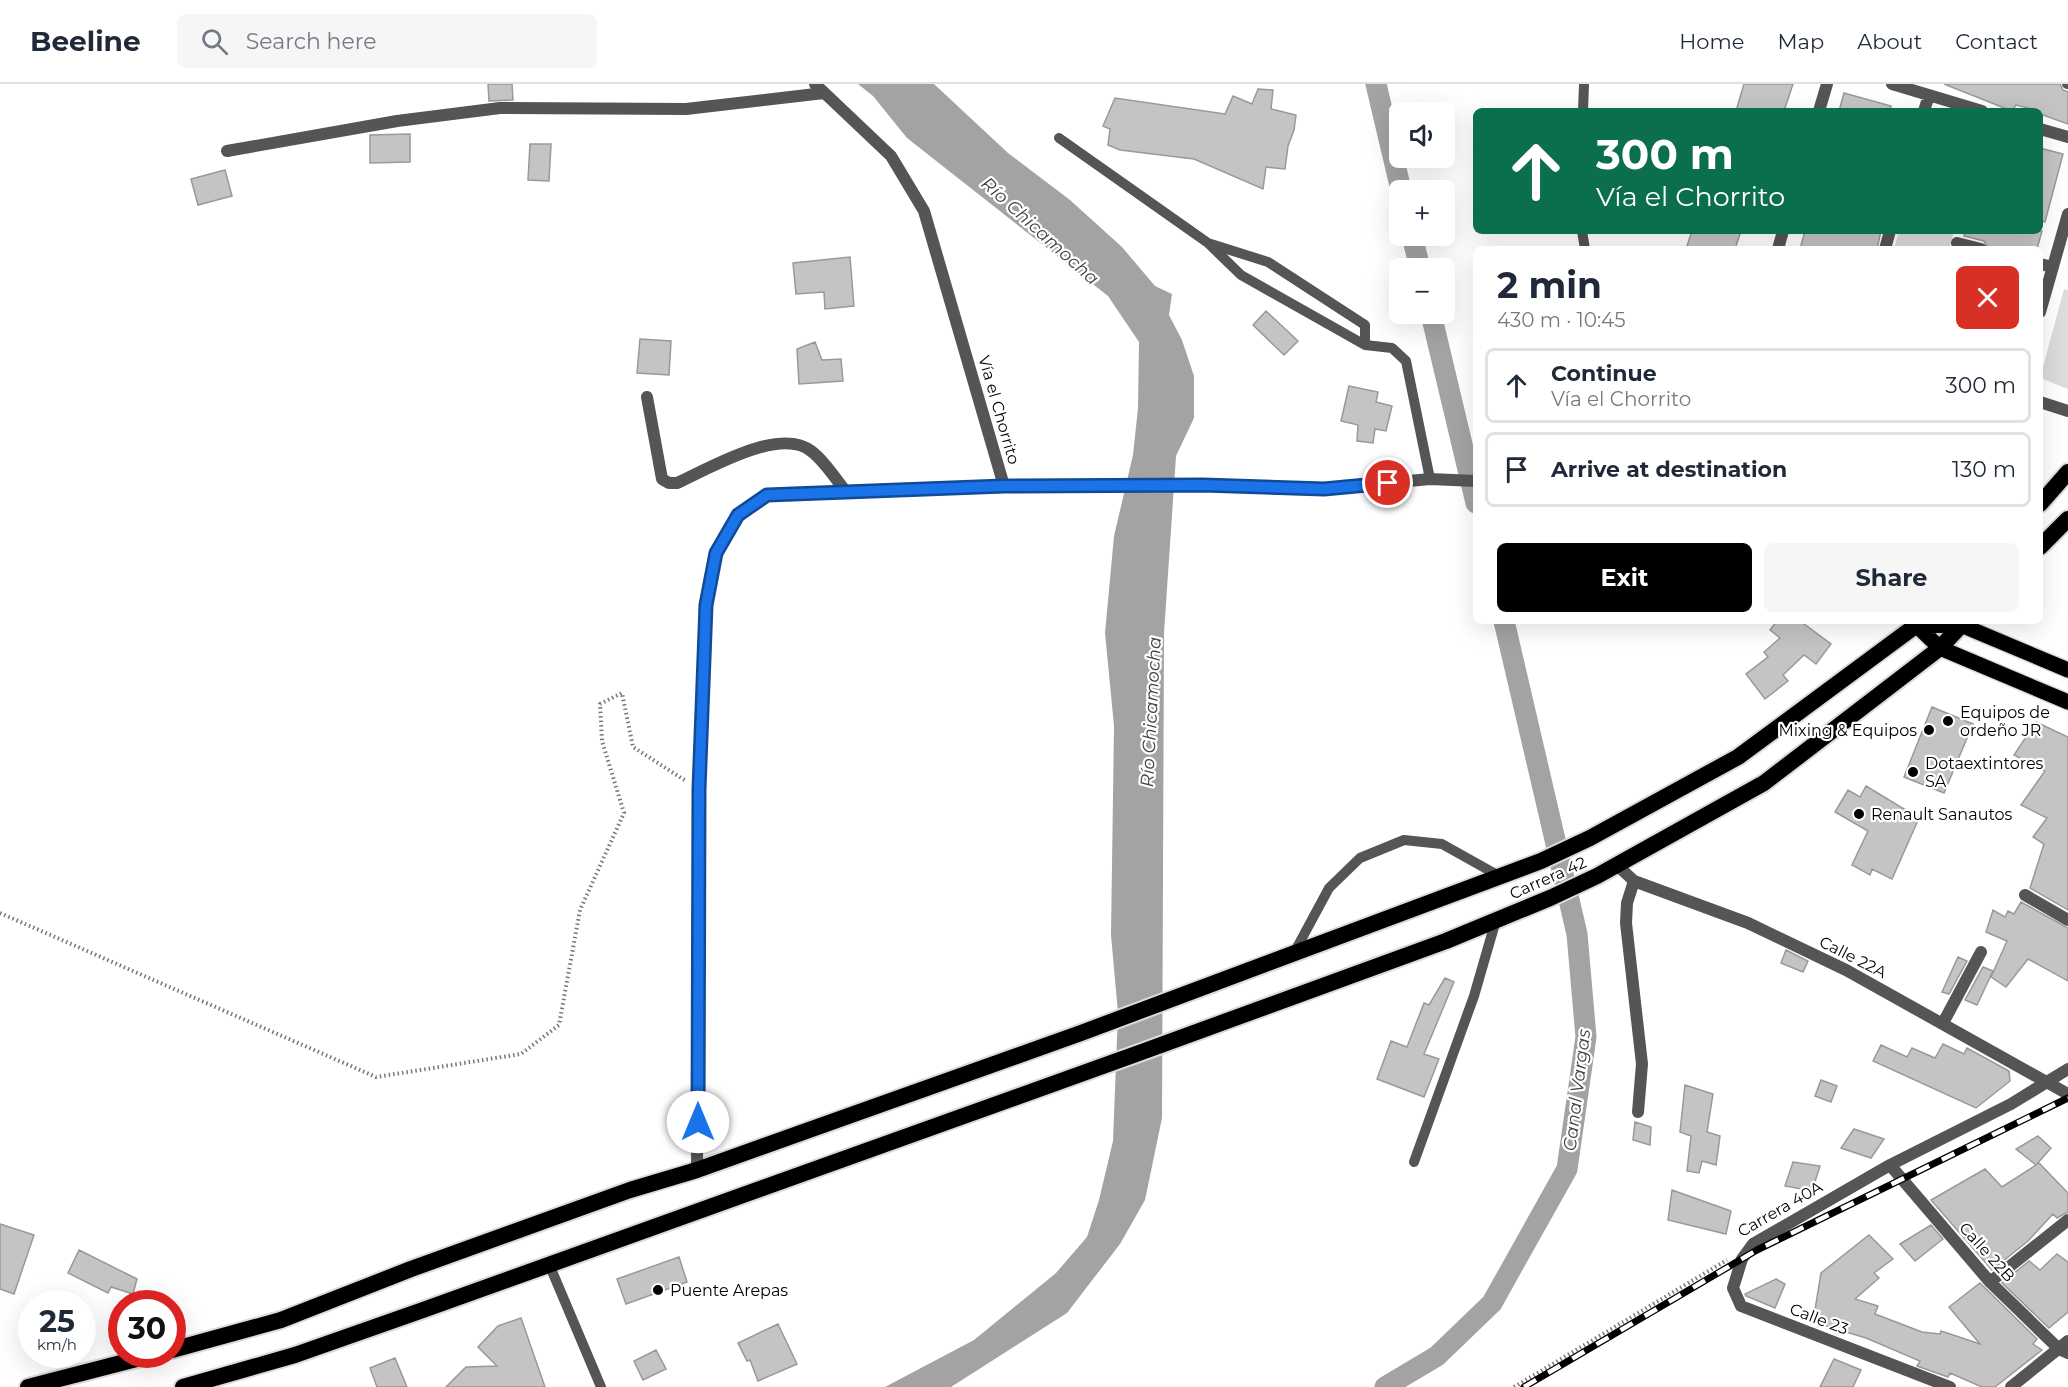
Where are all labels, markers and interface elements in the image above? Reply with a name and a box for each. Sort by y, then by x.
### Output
search box [177,14,597,68]
text: Beeline [30,24,141,58]
icon: search [198,25,231,58]
text: Search here [246,28,377,55]
text: Home [1679,29,1744,54]
text: Map [1777,29,1824,54]
text: About [1857,29,1922,54]
text: Contact [1955,29,2038,54]
map controls [1389,102,1455,324]
button: sound [1389,102,1455,168]
text: 300 m [1596,128,1734,180]
icon: ahead [1497,132,1575,210]
water label: Río Chicamocha [977,172,1103,290]
button: + [1389,180,1455,246]
text: Vía el Chorrito [1596,180,1785,213]
button: − [1389,258,1455,324]
text: 2 min [1497,263,1602,307]
button: close [1956,266,2019,329]
text: 430 m · 10:45 [1497,308,1626,332]
street label: Vía el Chorrito [974,353,1024,467]
text: Continue [1551,360,1657,387]
icon: ahead [1500,369,1533,402]
text: 300 m [1945,372,2016,399]
text: Vía el Chorrito [1551,387,1691,411]
icon: arrive [1500,453,1533,486]
text: Arrive at destination [1551,456,1787,483]
text: 130 m [1952,456,2016,483]
pin [1362,457,1413,508]
icon: arrive [1371,466,1404,499]
button: Exit [1497,543,1752,612]
button: Share [1764,543,2019,612]
water label: Río Chicamocha [1136,636,1166,788]
place label: Equipos de ordeño JR [1960,703,2050,740]
marker: Equipos de ordeño JR [1941,714,1955,728]
place label: Mixing & Equipos [1779,721,1917,740]
marker: Mixing & Equipos [1922,723,1936,737]
place label: Dotaextintores SA [1925,754,2044,791]
marker: Dotaextintores SA [1906,765,1920,779]
place label: Renault Sanautos [1871,805,2013,824]
marker: Renault Sanautos [1852,807,1866,821]
street label: Carrera 42 [1507,853,1589,903]
street label: Calle 22A [1816,932,1890,982]
water label: Canal Vargas [1559,1028,1595,1152]
position arrow [666,1090,730,1154]
street label: Carrera 40A [1734,1177,1826,1241]
street label: Calle 22B [1955,1218,2019,1286]
place label: Puente Arepas [670,1281,788,1300]
marker: Puente Arepas [651,1283,665,1297]
speed limit sign: 30 [108,1290,186,1368]
street label: Calle 23 [1787,1299,1851,1339]
text: 25 [39,1303,75,1340]
text: km/h [37,1335,77,1354]

